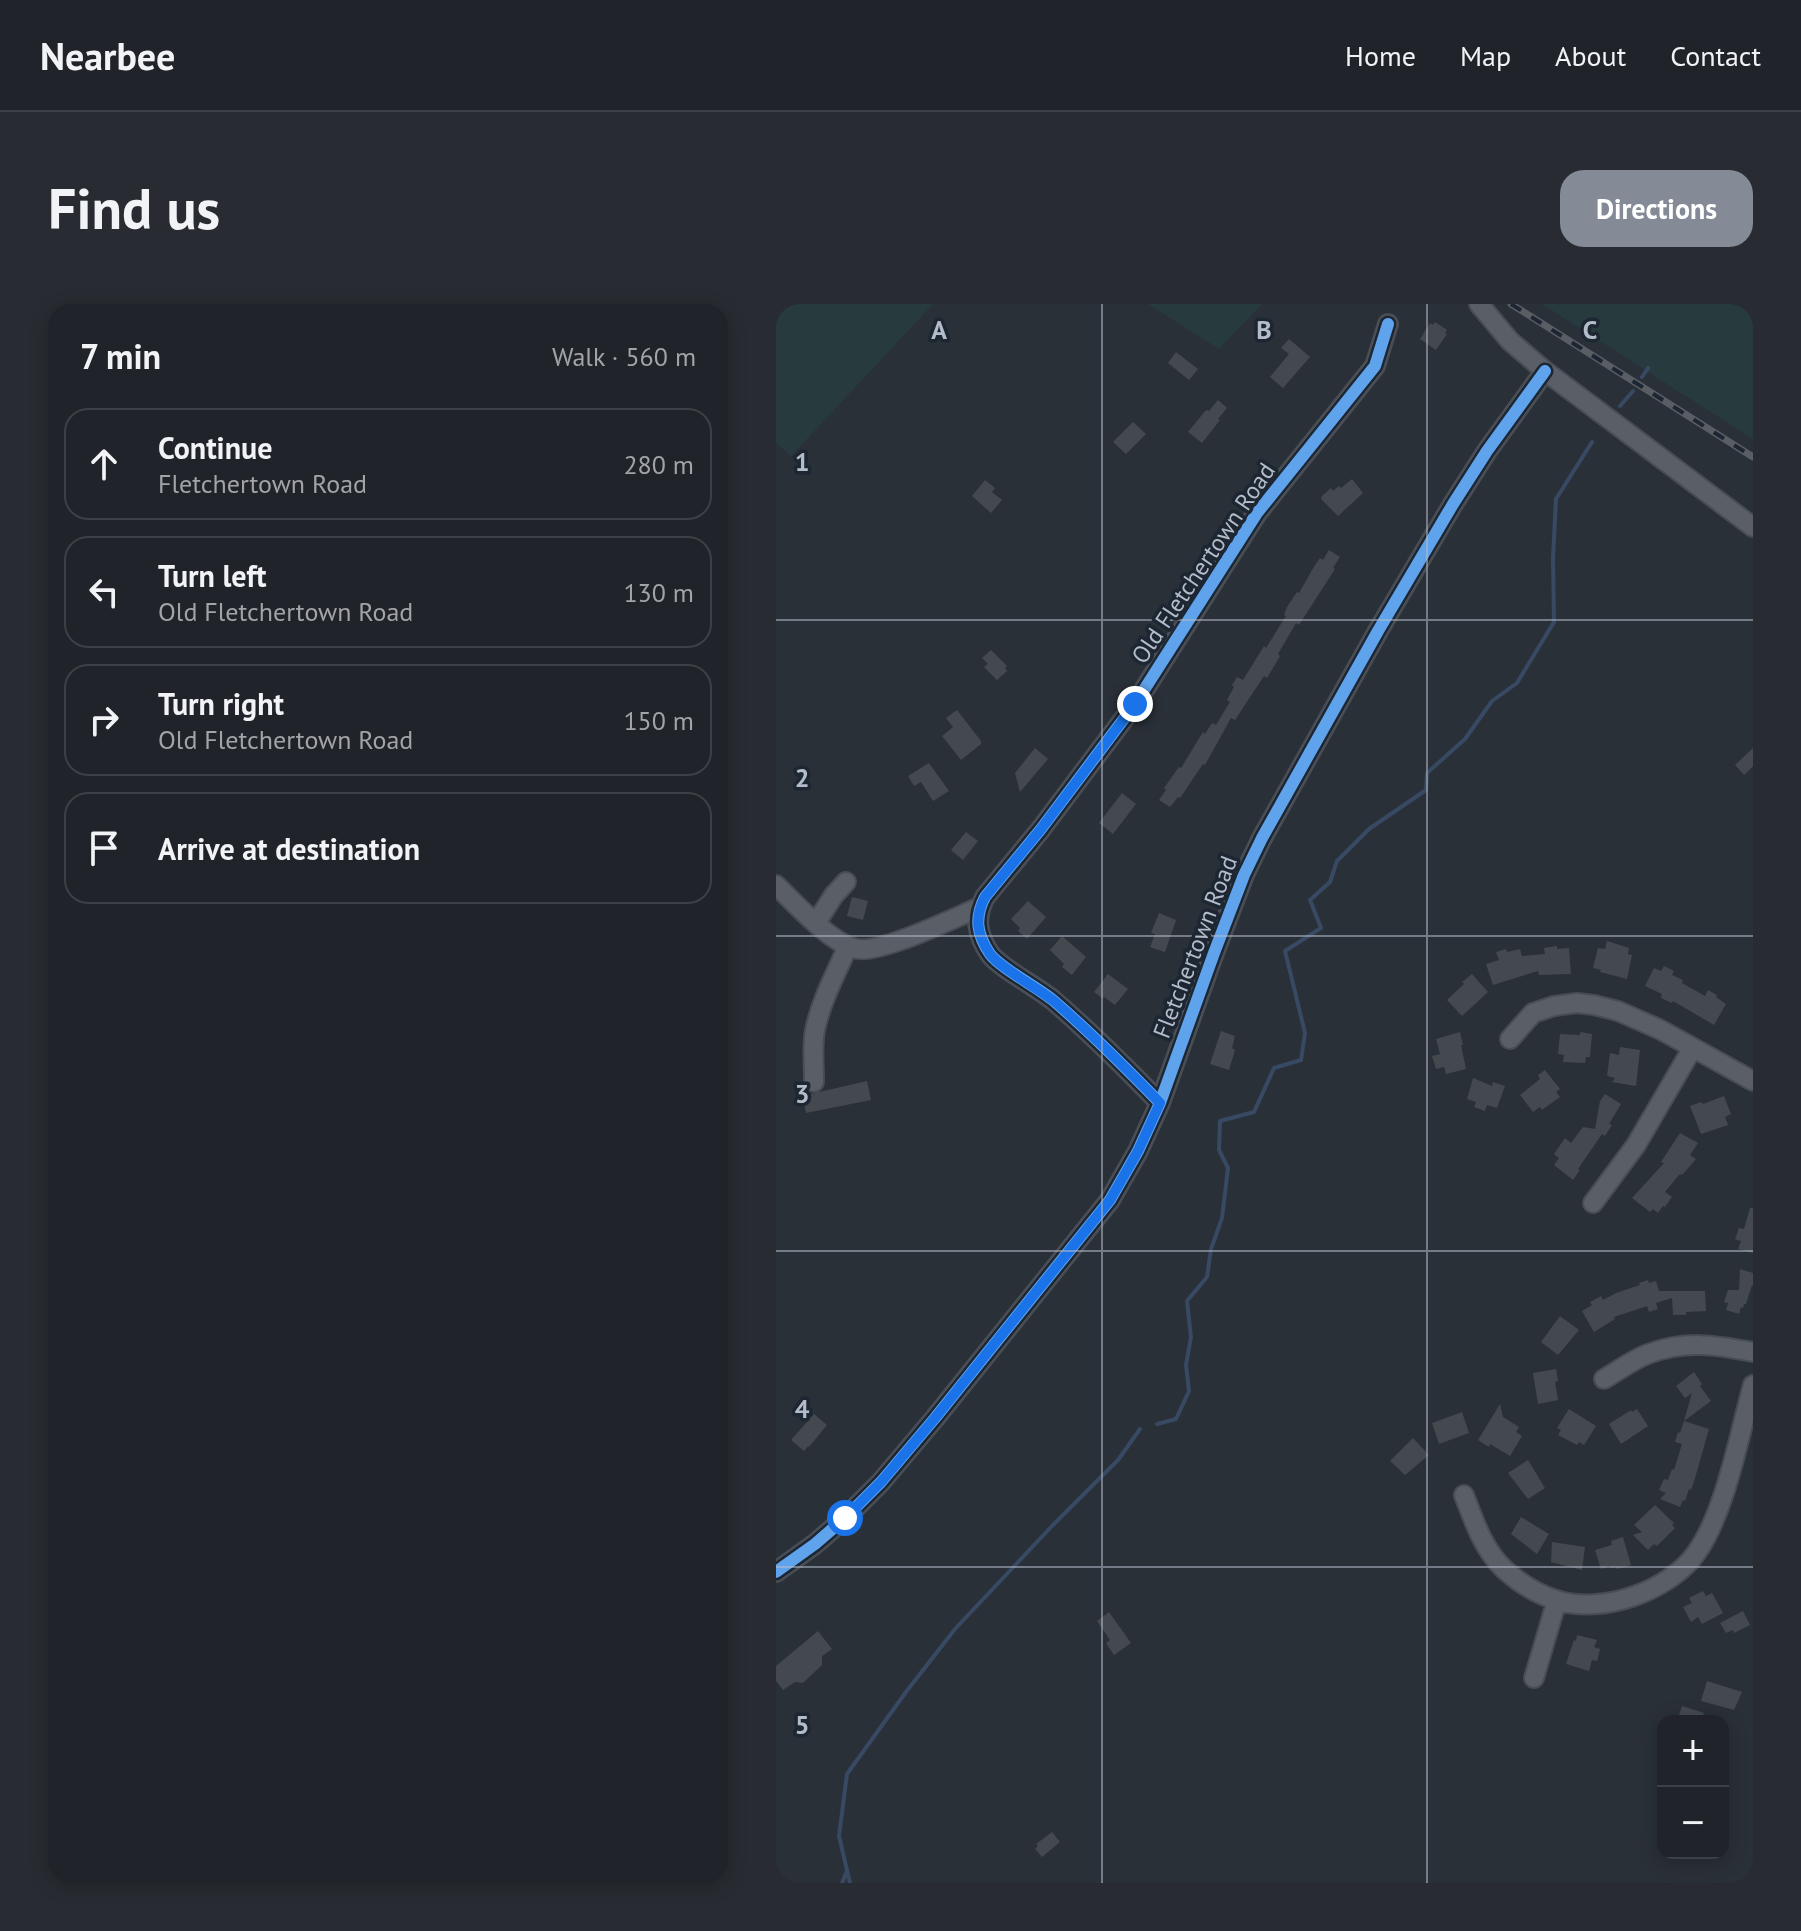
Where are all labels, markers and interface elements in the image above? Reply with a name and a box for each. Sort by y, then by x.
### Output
text: Nearbee [40,31,175,80]
text: Home [1345,37,1416,74]
text: Map [1460,37,1511,74]
text: About [1555,37,1626,74]
text: Contact [1670,37,1761,74]
button: Directions [1560,170,1753,247]
text: Find us [48,172,220,244]
text: A [931,313,947,346]
text: B [1256,313,1272,346]
text: C [1583,313,1597,346]
text: 7 min [80,334,161,378]
text: Walk · 560 m [552,340,696,373]
text: Continue [158,428,272,467]
icon: ahead [82,442,126,486]
text: 1 [795,445,809,478]
text: 280 m [623,448,694,481]
street label: Old Fletchertown Road [1124,457,1282,669]
text: Fletchertown Road [158,467,367,500]
text: Turn left [158,556,266,595]
icon: left [82,570,126,614]
text: 130 m [623,576,694,609]
text: Old Fletchertown Road [158,595,413,628]
text: Turn right [158,684,284,723]
route end [1117,686,1153,722]
icon: right [82,698,126,742]
text: 150 m [623,704,694,737]
text: Old Fletchertown Road [158,723,413,756]
text: 2 [795,761,809,794]
icon: arrive [82,826,126,870]
text: Arrive at destination [158,829,420,868]
street label: Fletchertown Road [1146,851,1244,1043]
text: 3 [795,1077,809,1110]
text: 4 [795,1392,810,1425]
route start [827,1500,863,1536]
text: 5 [795,1708,809,1741]
map controls [1657,1715,1729,1859]
button: + [1657,1715,1729,1787]
button: − [1657,1787,1729,1859]

